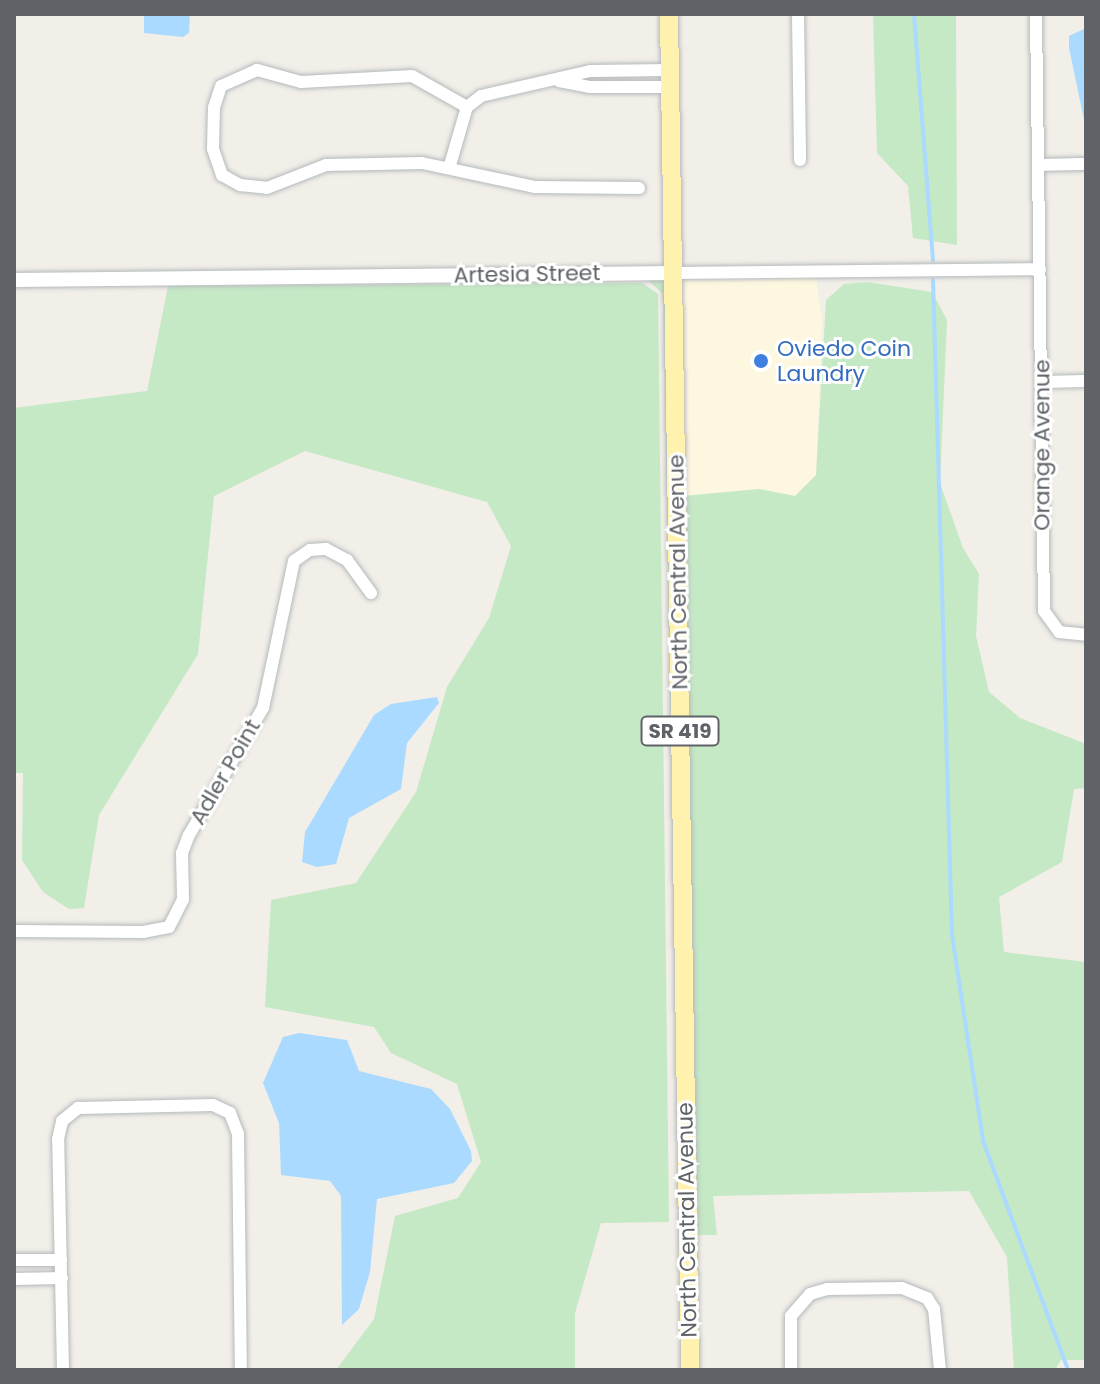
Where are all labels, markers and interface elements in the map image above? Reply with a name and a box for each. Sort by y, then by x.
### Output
street label: Artesia Street [453,260,601,288]
place label: Oviedo Coin Laundry [777,335,911,386]
marker: Oviedo Coin Laundry [752,352,770,370]
street label: Orange Avenue [1029,359,1055,531]
street label: North Central Avenue [663,454,693,690]
street label: Adler Point [184,715,266,829]
road number: SR 419 [640,715,720,747]
street label: North Central Avenue [672,1102,702,1338]

